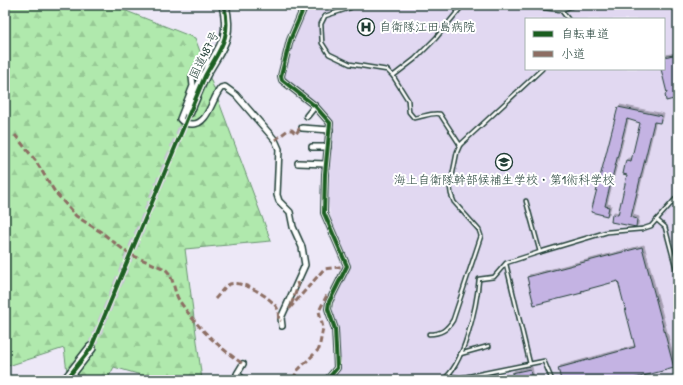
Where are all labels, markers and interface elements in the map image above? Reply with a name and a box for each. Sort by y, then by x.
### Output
hospital icon: 自衛隊江田島病院 [356,17,376,37]
place label: 自衛隊江田島病院 [379,18,475,35]
legend [525,18,665,70]
text: 自転車道 [561,25,609,42]
street label: 国道487号 [185,28,223,82]
text: 小道 [561,45,585,62]
school or university icon: 海上自衛隊幹部候補生学校・第1術科学校 [494,152,514,172]
place label: 海上自衛隊幹部候補生学校・第1術科学校 [394,171,614,188]

